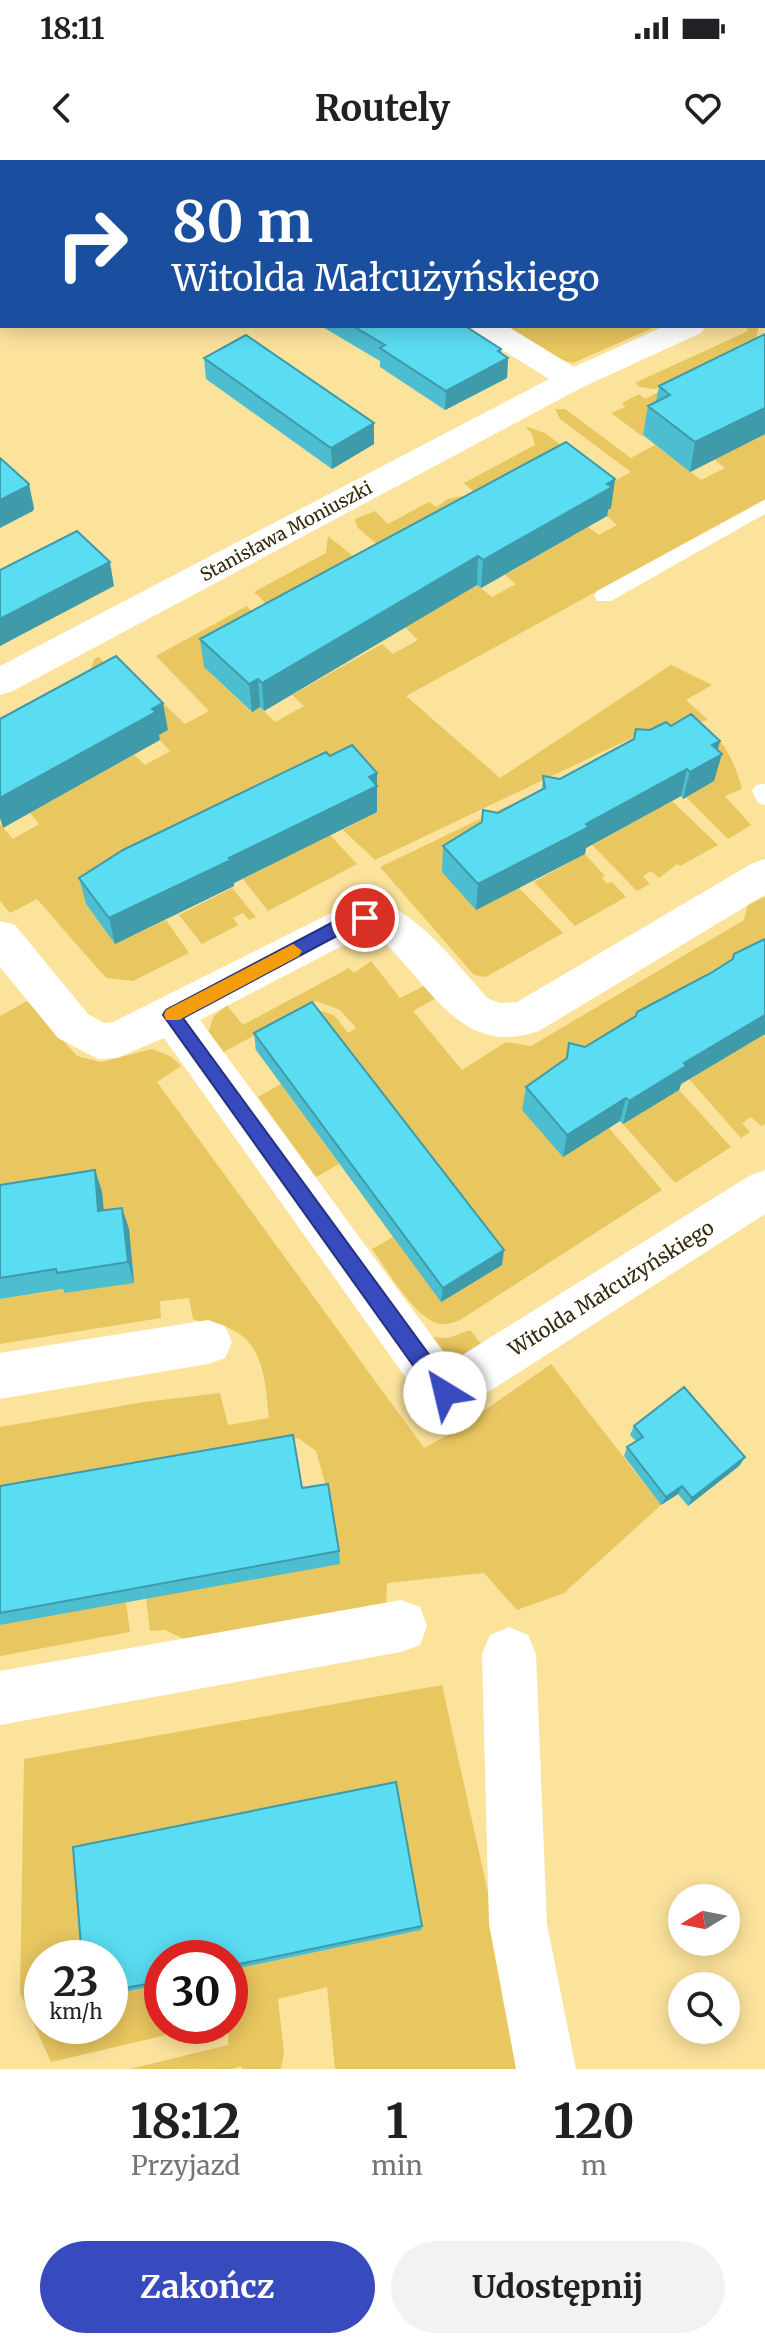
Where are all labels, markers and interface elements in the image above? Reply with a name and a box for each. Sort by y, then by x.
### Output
text: 18:11 [40,9,105,47]
icon: back [40,86,84,130]
text: Routely [315,86,450,131]
icon: heart [681,86,725,130]
text: 80 m [172,187,313,257]
icon: right [40,192,144,296]
text: Witolda Małcużyńskiego [172,256,600,301]
street label: Stanisława Moniuszki [196,476,376,586]
pin [331,884,399,952]
icon: arrive [343,896,387,940]
street label: Witolda Małcużyńskiego [503,1214,719,1362]
position arrow [403,1351,487,1435]
north arrow [668,1884,740,1956]
map controls [668,1884,740,2044]
speed limit sign: 30 [144,1940,248,2044]
text: 23 [53,1957,99,2007]
button: search [668,1972,740,2044]
text: km/h [50,1999,102,2024]
text: 18:12 [131,2091,241,2151]
text: 1 [386,2091,408,2151]
text: 120 [553,2091,634,2151]
text: Przyjazd [131,2149,240,2182]
text: min [371,2149,423,2182]
text: m [581,2149,607,2182]
button: Zakończ [40,2241,375,2333]
button: Udostępnij [391,2241,725,2333]

